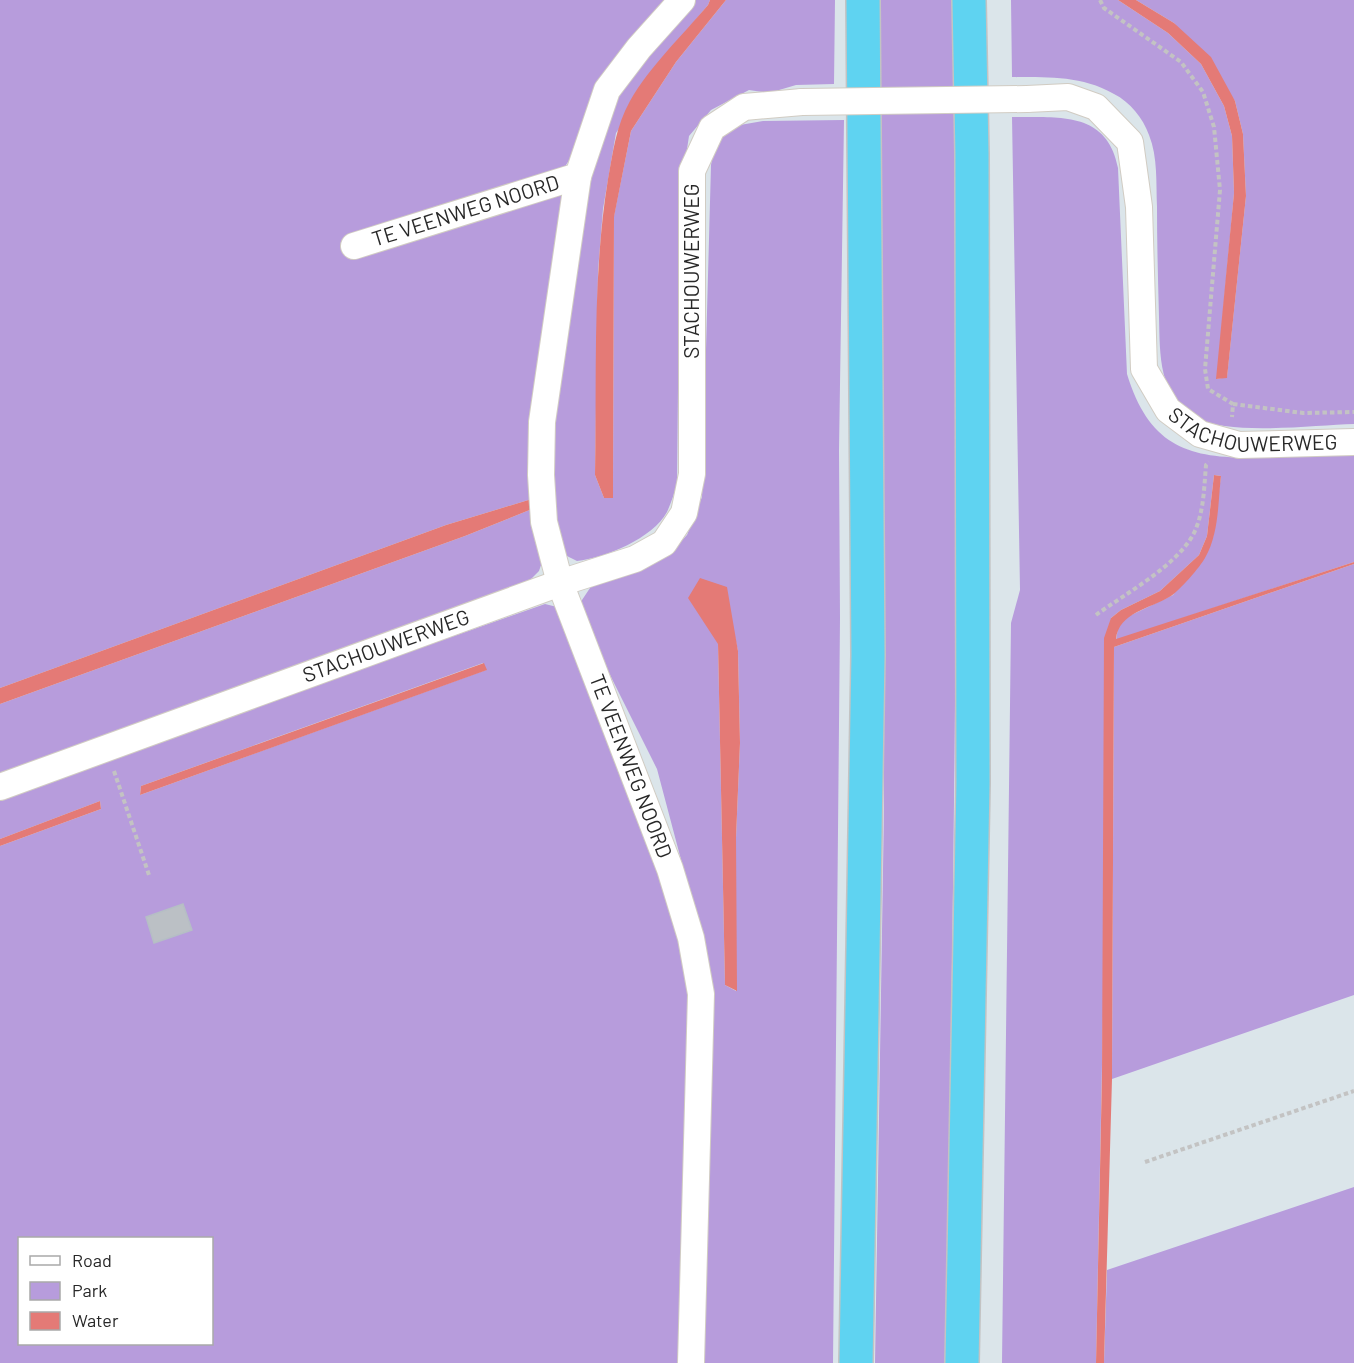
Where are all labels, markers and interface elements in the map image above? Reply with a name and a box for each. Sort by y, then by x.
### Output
street label: TE VEENWEG NOORD [369,169,562,251]
street label: STACHOUWERWEG [678,183,703,359]
street label: STACHOUWERWEG [1164,401,1338,456]
street label: STACHOUWERWEG [299,603,472,687]
street label: TE VEENWEG NOORD [585,670,678,861]
legend [18,1237,213,1345]
text: Road [72,1249,112,1271]
text: Park [72,1279,107,1301]
text: Water [72,1309,119,1331]

